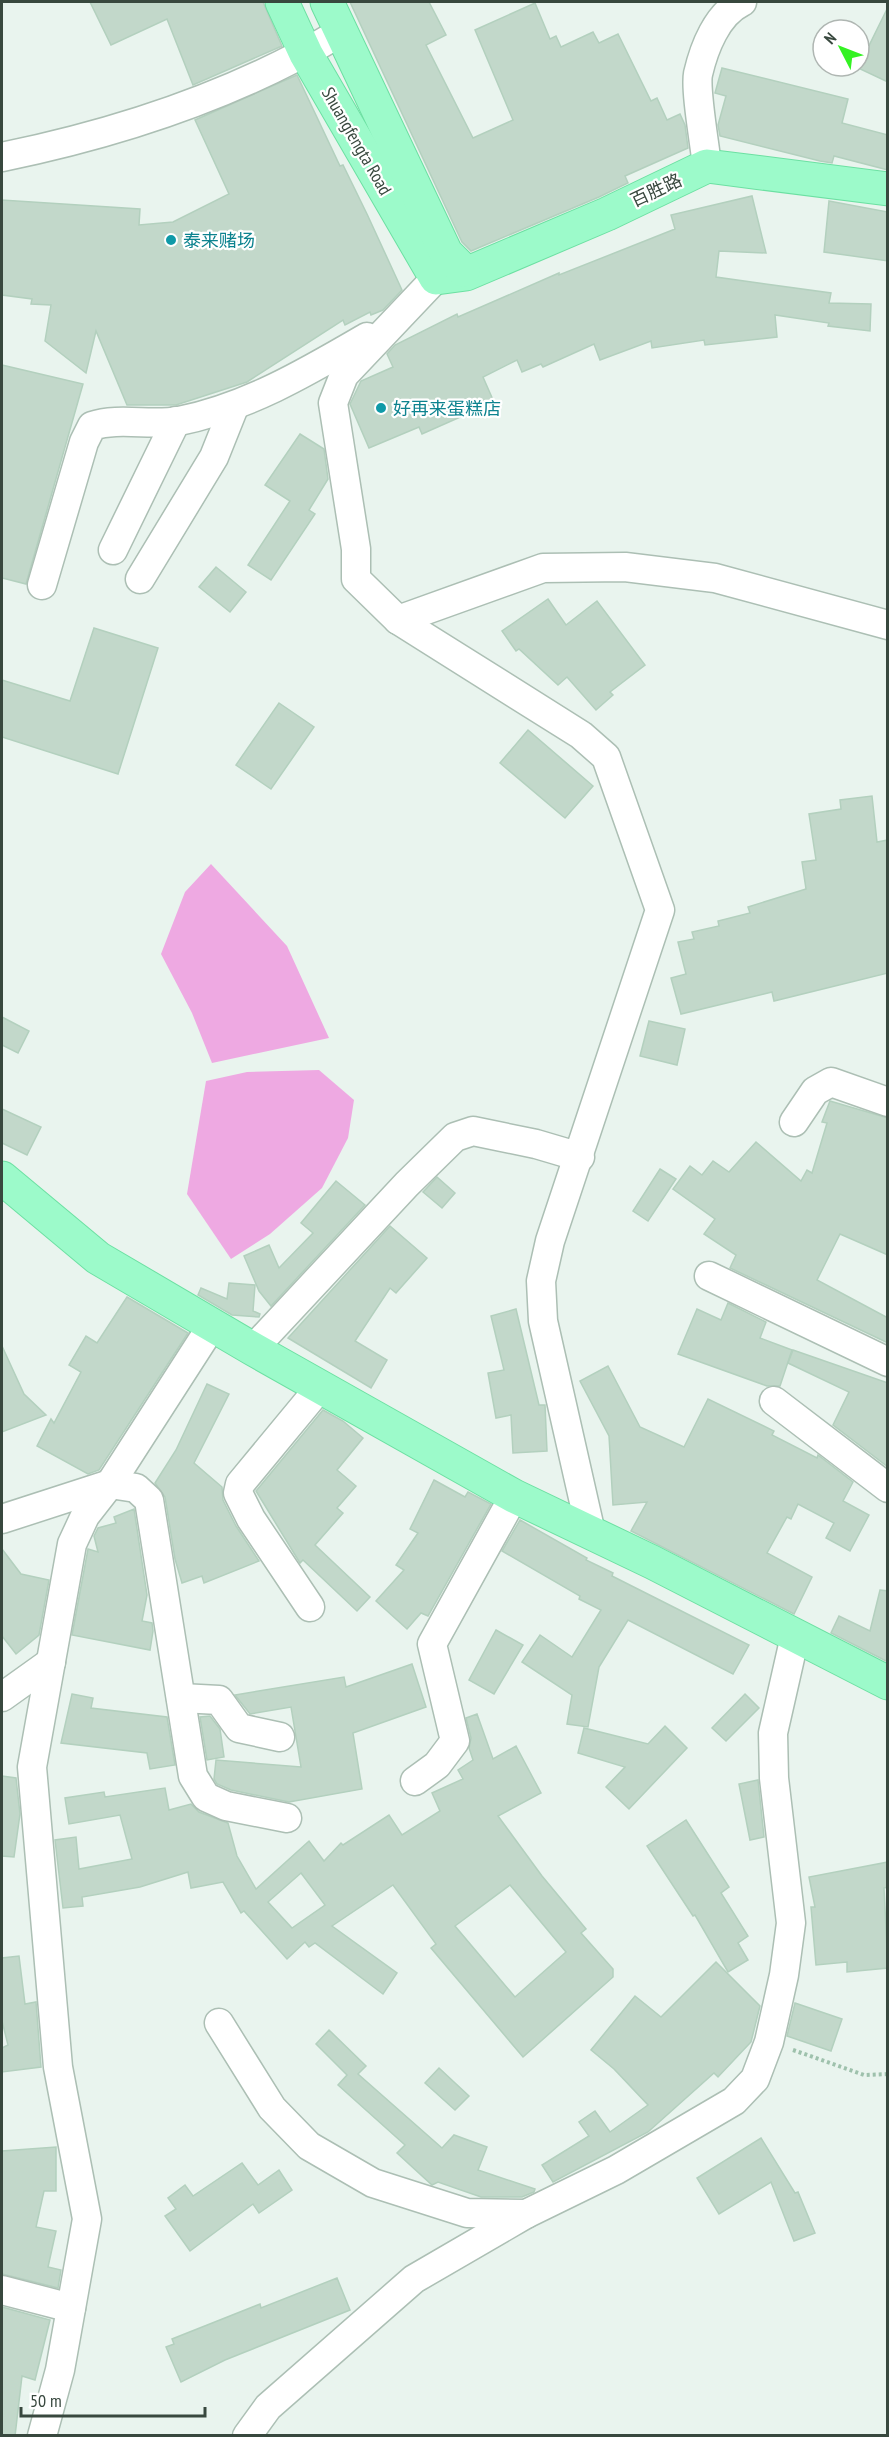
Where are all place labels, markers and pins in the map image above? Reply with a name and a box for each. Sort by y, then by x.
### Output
place label: 泰来赌场 [183,229,255,252]
marker: 泰来赌场 [164,233,178,247]
place label: 好再来蛋糕店 [393,397,501,420]
marker: 好再来蛋糕店 [374,401,388,415]

